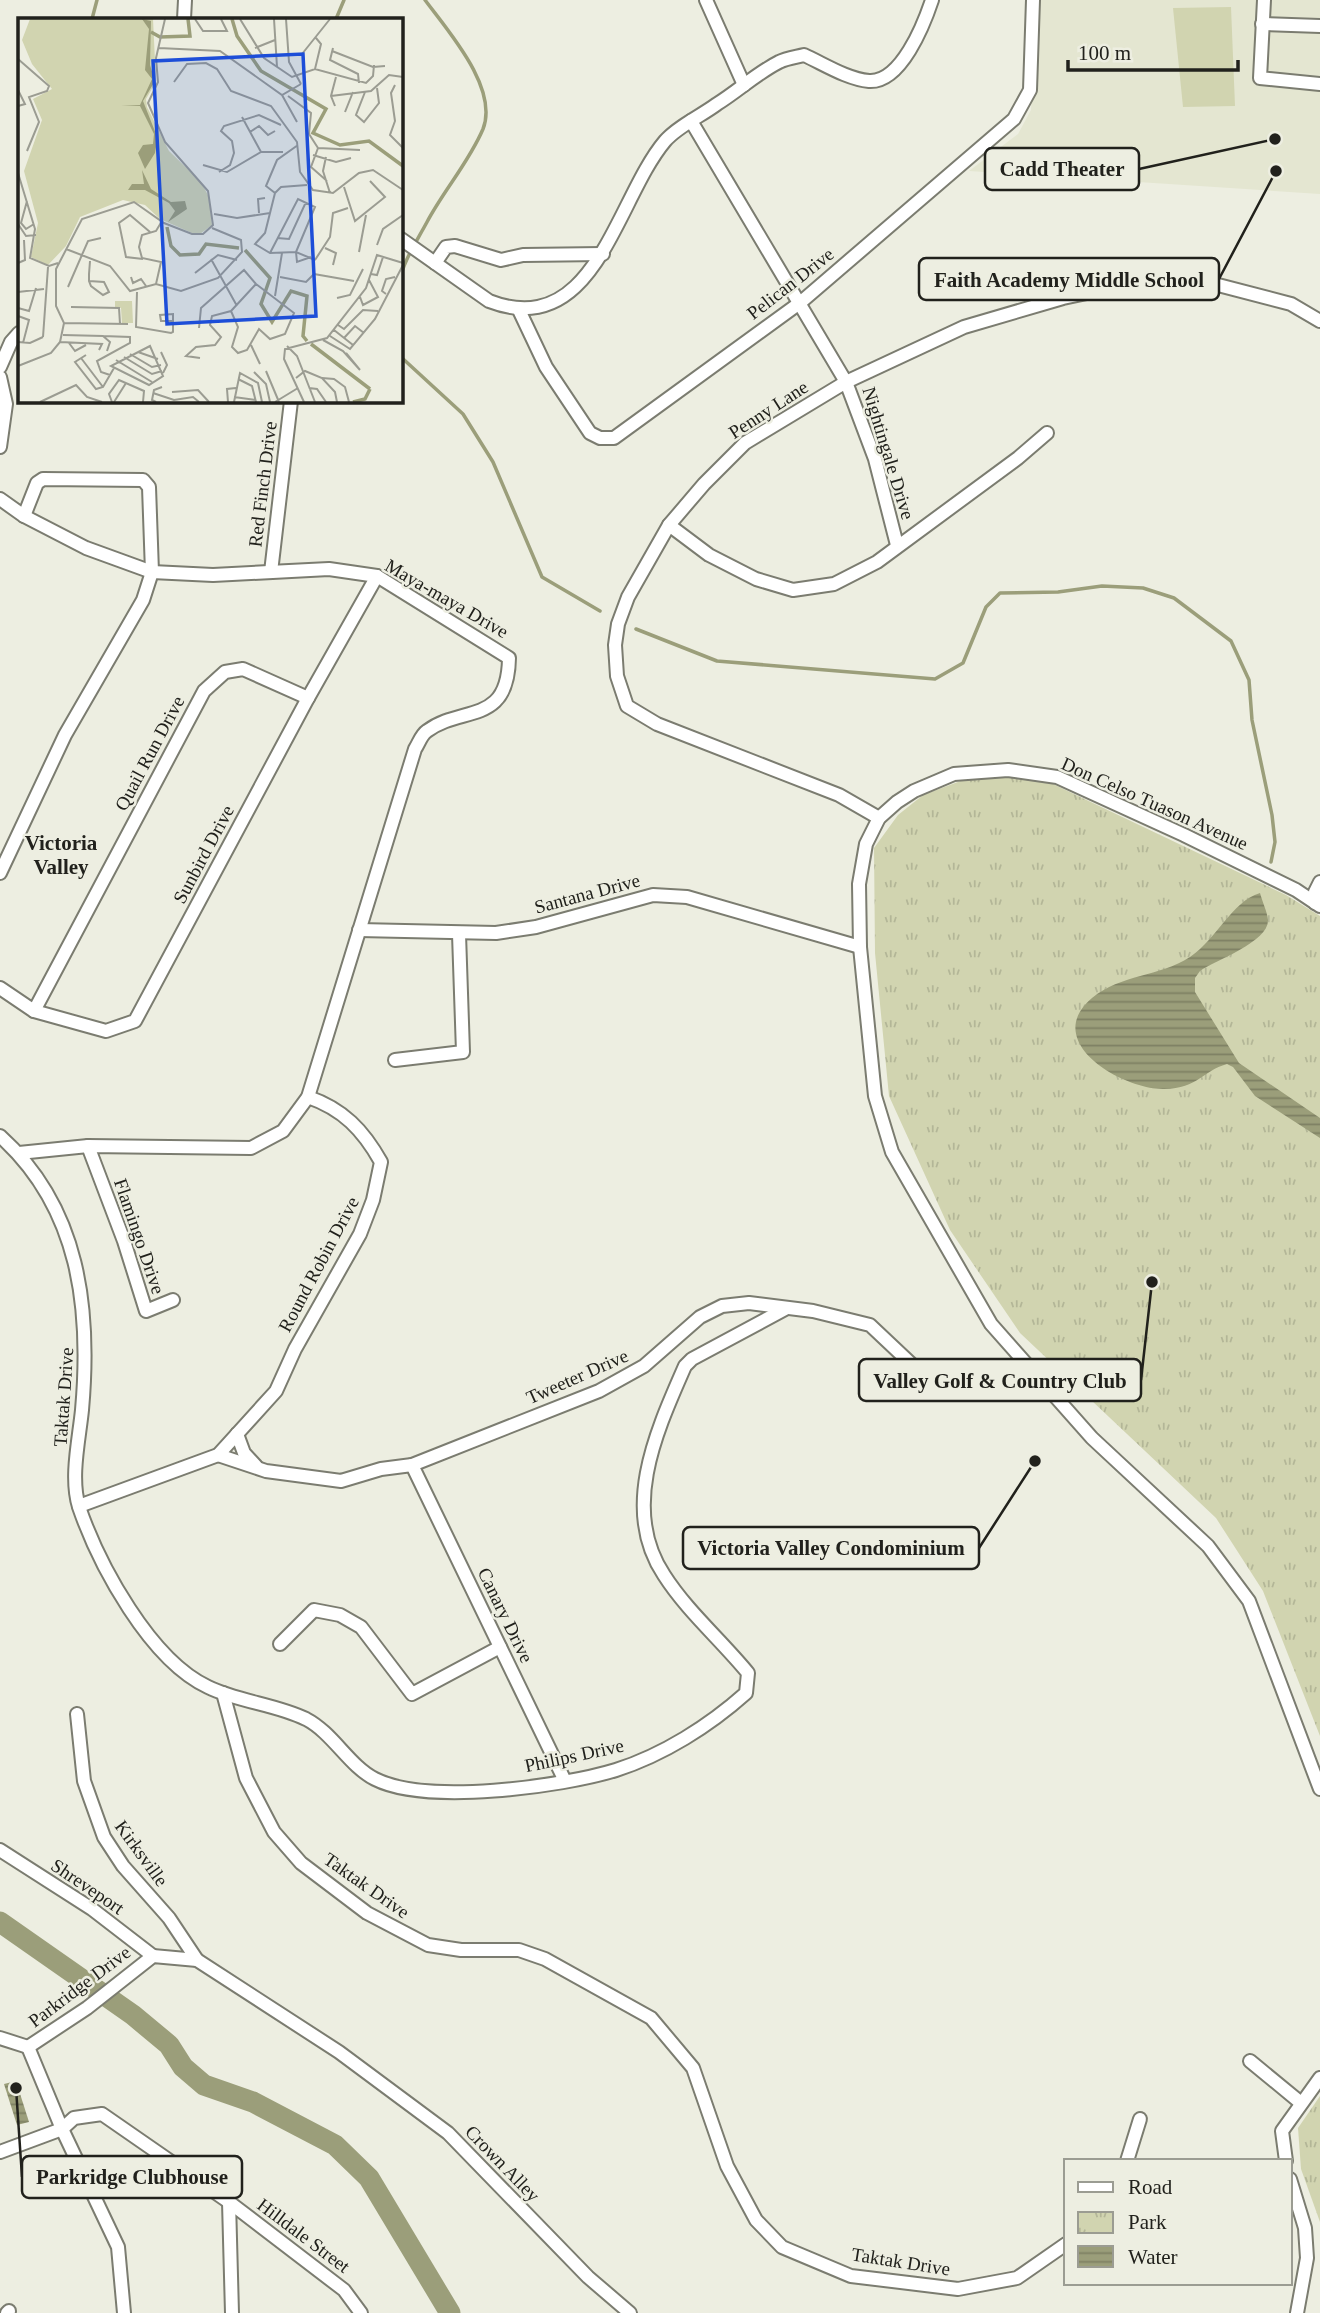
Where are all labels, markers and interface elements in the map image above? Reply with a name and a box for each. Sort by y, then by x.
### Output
inset map [18,18,402,402]
scale bar [1068,28,1238,72]
text: 100 m [1078,41,1131,65]
callout: Cadd Theater [985,148,1139,190]
text: Cadd Theater [999,157,1125,181]
street label: Pelican Drive [743,243,838,324]
callout: Faith Academy Middle School [919,258,1219,300]
text: Faith Academy Middle School [934,268,1204,292]
street label: Penny Lane [725,376,812,443]
street label: Nightingale Drive [858,384,919,522]
street label: Red Finch Drive [244,420,281,548]
street label: Maya-maya Drive [381,555,512,642]
street label: Quail Run Drive [110,692,188,814]
street label: Don Celso Tuason Avenue [1058,753,1251,854]
street label: Sunbird Drive [169,802,238,907]
district label: Victoria Valley [25,831,98,879]
street label: Santana Drive [532,869,642,918]
street label: Flamingo Drive [110,1176,169,1297]
street label: Round Robin Drive [274,1193,363,1335]
street label: Tweeter Drive [523,1345,631,1408]
street label: Taktak Drive [50,1347,77,1447]
callout: Valley Golf & Country Club [859,1359,1141,1401]
text: Valley Golf & Country Club [873,1369,1127,1393]
callout: Victoria Valley Condominium [683,1527,979,1569]
text: Victoria Valley Condominium [697,1536,965,1560]
street label: Canary Drive [474,1564,538,1666]
street label: Philips Drive [523,1735,626,1776]
street label: Kirksville [111,1816,172,1890]
street label: Taktak Drive [320,1848,413,1923]
street label: Shreveport [47,1854,129,1919]
street label: Parkridge Drive [24,1941,134,2031]
street label: Crown Alley [461,2121,544,2206]
callout: Parkridge Clubhouse [22,2156,242,2198]
legend [1064,2159,1292,2285]
text: Parkridge Clubhouse [36,2165,228,2189]
text: Road [1128,2175,1173,2199]
street label: Hilldale Street [253,2194,355,2277]
text: Park [1128,2210,1167,2234]
street label: Taktak Drive [850,2243,952,2280]
text: Water [1128,2245,1178,2269]

